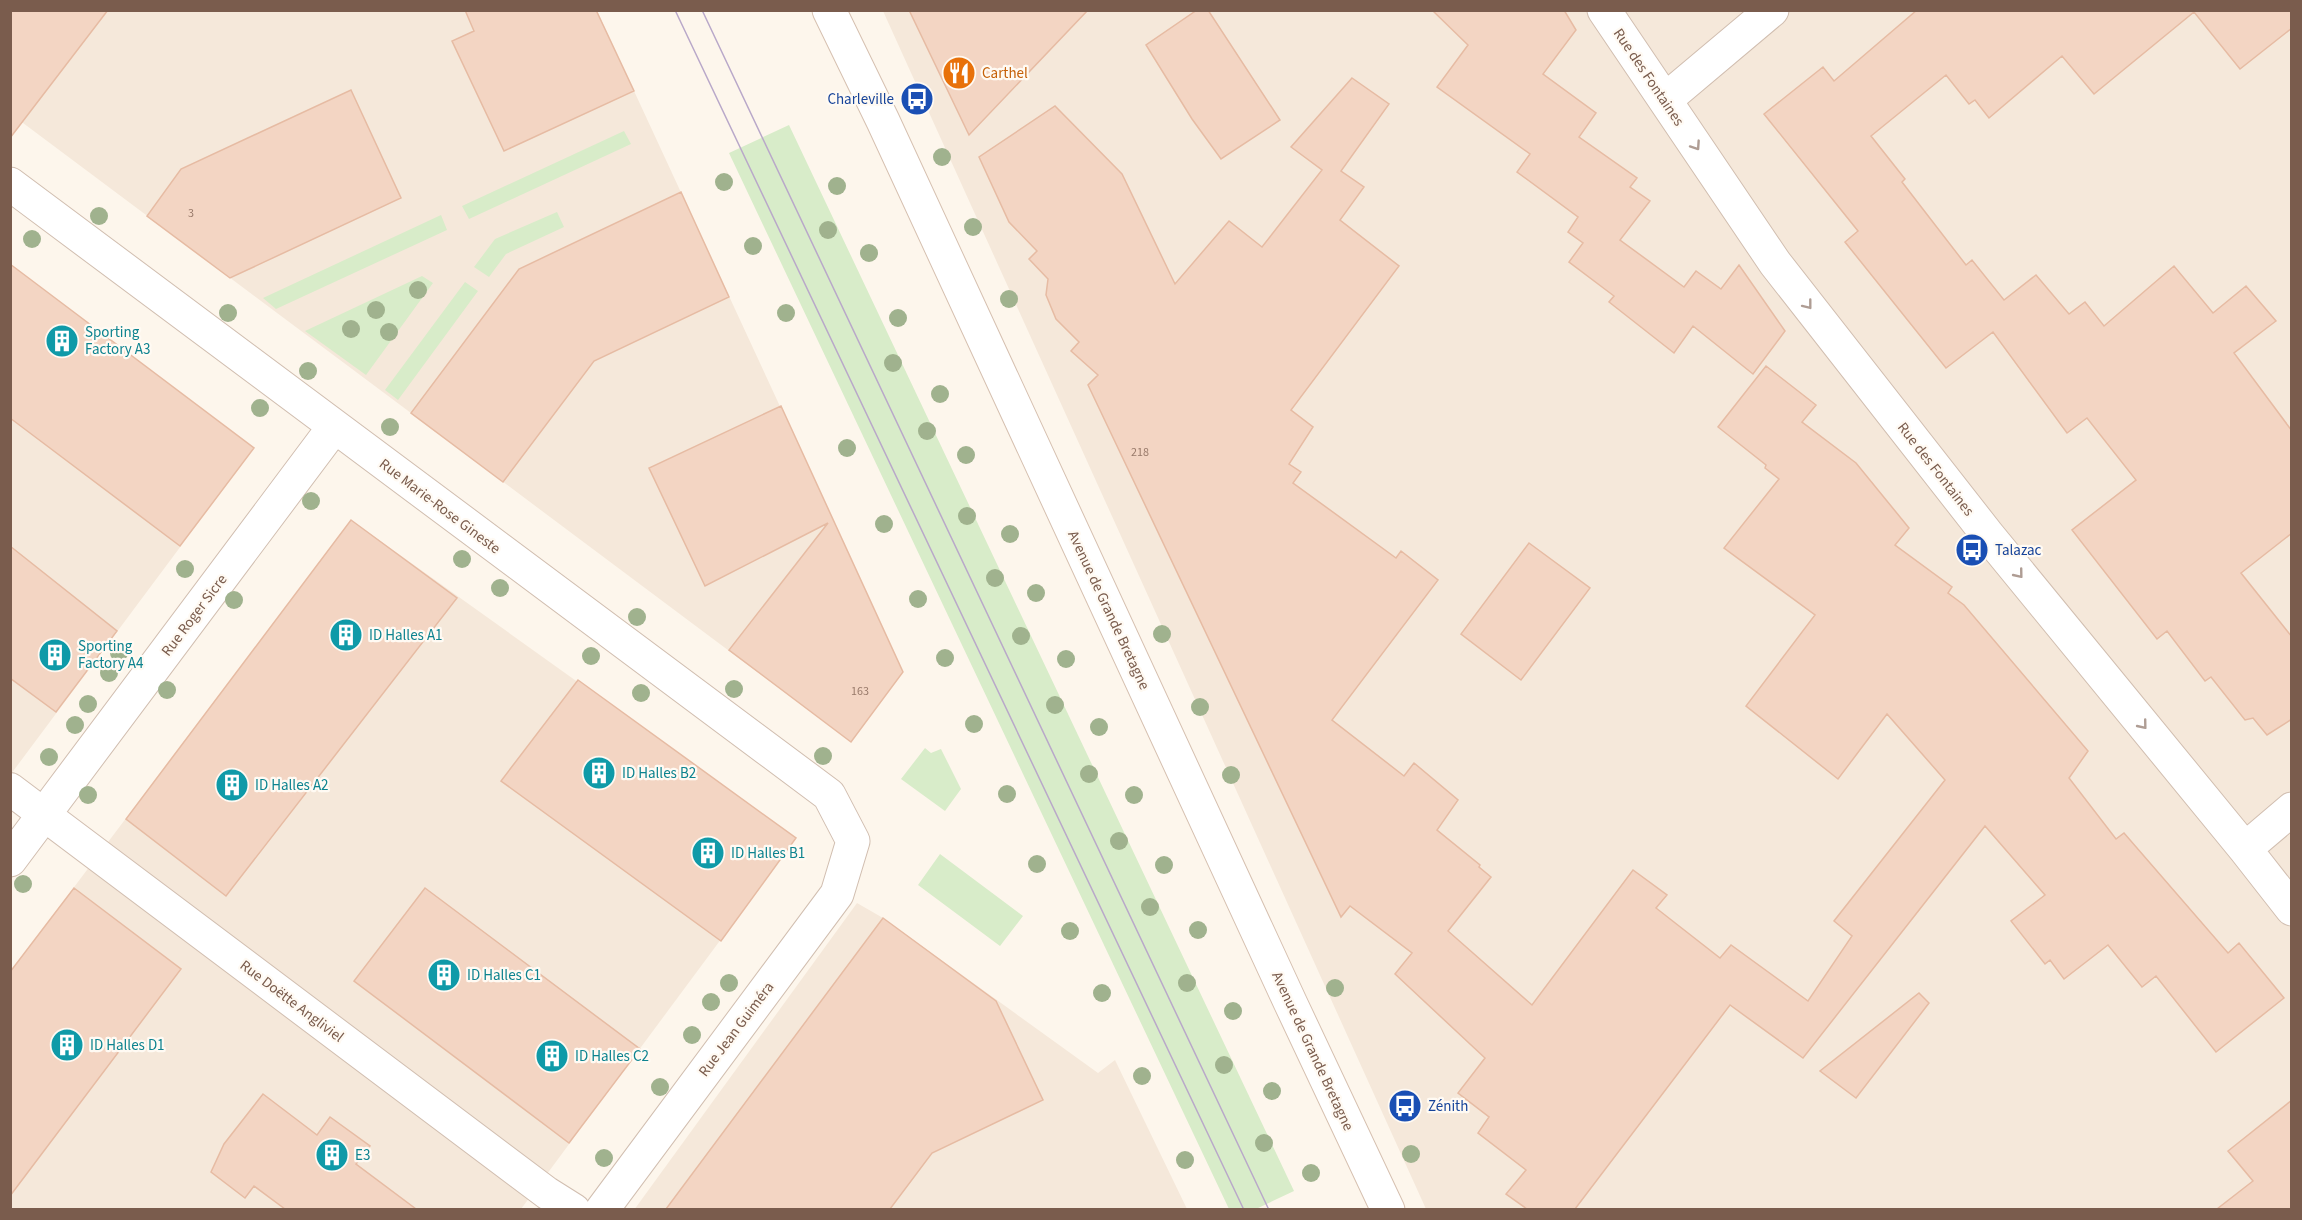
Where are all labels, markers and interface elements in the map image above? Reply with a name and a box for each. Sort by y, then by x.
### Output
street label: Rue des Fontaines [1608,24,1689,130]
restaurant icon: Carthel [941,55,977,91]
place label: Carthel [982,63,1028,84]
bus stop icon: Charleville [899,81,935,117]
place label: Charleville [827,89,894,110]
one-way arrow [1688,140,1700,150]
house number: 3 [188,205,194,222]
one-way arrow [1801,298,1812,309]
place label: Sporting Factory A3 [85,322,150,360]
building icon: Sporting Factory A3 [44,323,80,359]
street label: Rue des Fontaines [1892,418,1979,521]
house number: 218 [1131,444,1149,461]
street label: Rue Marie-Rose Gineste [375,454,505,559]
street label: Avenue de Grande Bretagne [1062,527,1155,693]
bus stop icon: Talazac [1954,532,1990,568]
place label: Talazac [1995,540,2041,561]
one-way arrow [2012,567,2023,578]
street label: Rue Roger Sicre [157,570,232,661]
building icon: ID Halles A1 [328,617,364,653]
place label: ID Halles A1 [369,625,443,646]
place label: Sporting Factory A4 [78,636,144,674]
building icon: Sporting Factory A4 [37,637,73,673]
house number: 163 [851,683,869,700]
one-way arrow [2136,718,2147,729]
building icon: ID Halles B2 [581,755,617,791]
place label: ID Halles B2 [622,763,696,784]
building icon: ID Halles A2 [214,767,250,803]
place label: ID Halles A2 [255,775,329,796]
building icon: ID Halles B1 [690,835,726,871]
place label: ID Halles B1 [731,843,805,864]
street label: Rue Doëtte Angliviel [235,955,348,1048]
building icon: ID Halles C1 [426,957,462,993]
place label: ID Halles C1 [467,965,541,986]
street label: Avenue de Grande Bretagne [1266,968,1359,1134]
street label: Rue Jean Guiméra [694,978,779,1081]
building icon: ID Halles D1 [49,1027,85,1063]
place label: ID Halles D1 [90,1035,165,1056]
building icon: ID Halles C2 [534,1038,570,1074]
place label: ID Halles C2 [575,1046,649,1067]
bus stop icon: Zénith [1387,1088,1423,1124]
place label: Zénith [1428,1096,1468,1117]
building icon: E3 [314,1137,350,1173]
place label: E3 [355,1145,370,1166]

